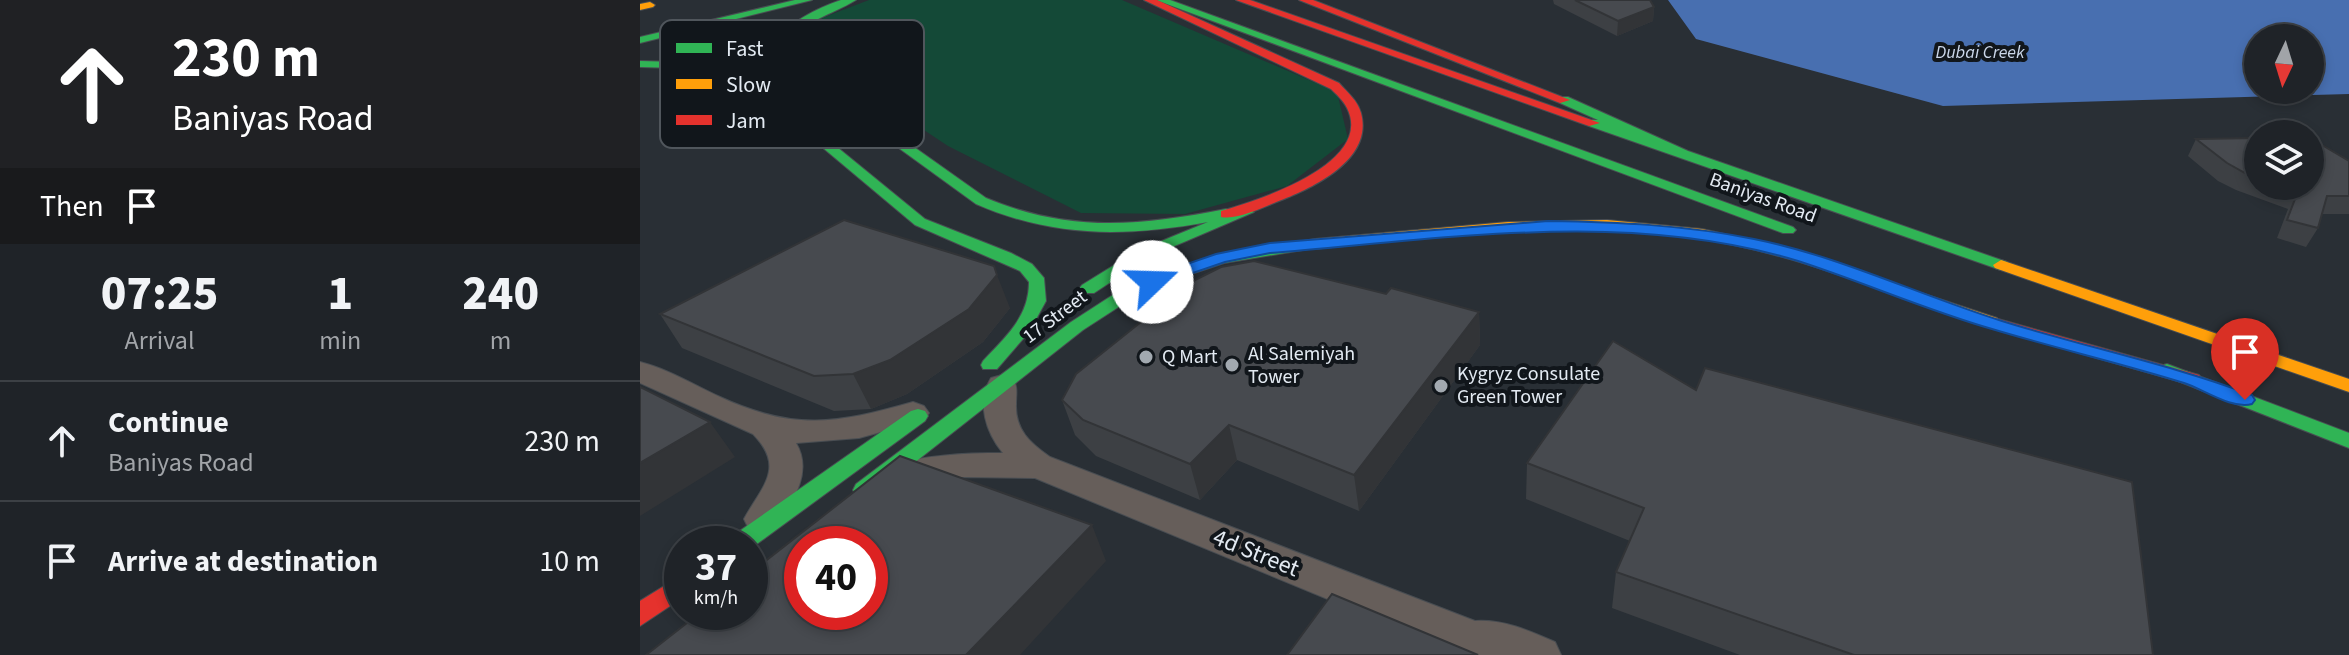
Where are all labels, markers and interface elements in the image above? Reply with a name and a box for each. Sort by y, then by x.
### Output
text: 230 m [172,19,320,98]
legend [660,20,924,148]
north arrow [2244,24,2324,104]
map controls [2244,24,2324,200]
icon: ahead [40,32,144,136]
text: Fast [726,33,764,65]
water label: Dubai Creek [1936,40,2025,65]
text: Slow [726,69,771,101]
text: Baniyas Road [172,93,374,144]
text: Jam [726,105,766,137]
button: layers [2244,120,2324,200]
street label: Baniyas Road [1706,166,1820,230]
icon: arrive [120,184,164,228]
text: Then [40,185,104,228]
position arrow [1110,240,1194,324]
text: 07:25 [101,260,218,328]
text: 1 [327,260,353,328]
text: 240 [462,260,539,328]
street label: 17 Street [1017,283,1093,350]
pin [2211,318,2279,400]
text: Arrival [125,322,195,359]
text: min [319,322,361,359]
text: m [490,322,511,359]
icon: arrive [2223,330,2267,374]
place label: Al Salemiyah Tower [1248,340,1355,391]
place label: Q Mart [1162,343,1218,371]
marker: Q Mart [1137,348,1155,366]
marker: Al Salemiyah Tower [1223,356,1241,374]
place label: Kygryz Consulate Green Tower [1457,360,1600,411]
marker: Kygryz Consulate Green Tower [1432,377,1450,395]
text: Continue [108,401,229,444]
icon: ahead [40,419,84,463]
text: 230 m [524,420,600,463]
text: Baniyas Road [108,444,254,481]
street label: 4d Street [1208,520,1304,586]
speed limit sign: 40 [784,526,888,630]
icon: arrive [40,539,84,583]
text: 37 [695,539,737,596]
text: Arrive at destination [108,540,378,583]
text: 10 m [539,540,600,583]
text: km/h [694,584,738,612]

